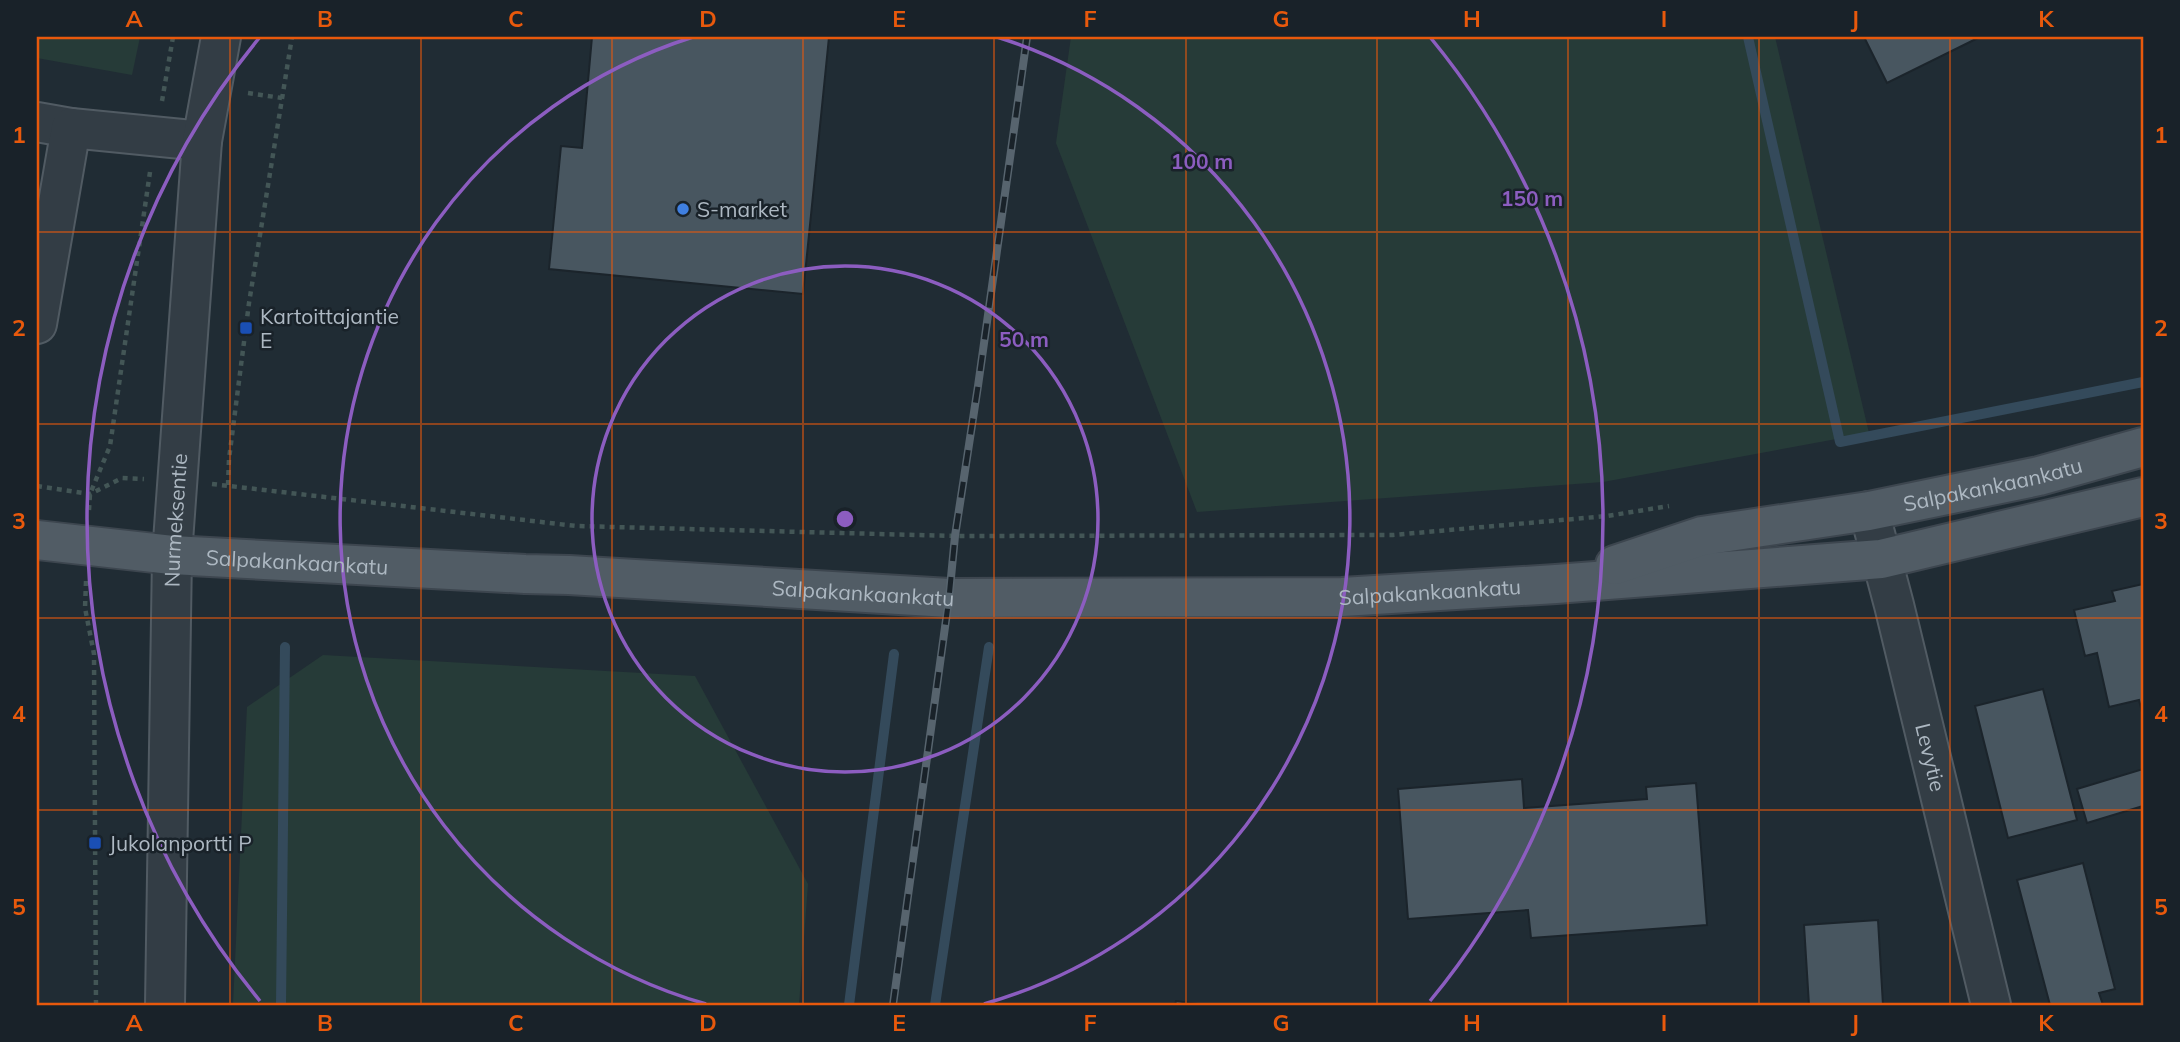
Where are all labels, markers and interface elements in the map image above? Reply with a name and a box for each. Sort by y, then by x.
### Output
text: A [125,4,143,33]
text: B [317,4,333,33]
text: C [508,4,524,33]
text: D [699,4,717,33]
text: E [892,4,906,33]
text: F [1083,4,1097,33]
text: G [1272,4,1290,33]
text: H [1463,4,1481,33]
text: I [1661,4,1667,33]
text: J [1851,4,1859,33]
text: K [2038,4,2055,33]
text: 1 [12,120,26,149]
text: 1 [2154,120,2168,149]
text: 100 m [1171,148,1233,174]
text: 150 m [1501,185,1563,211]
place label: S-market [697,196,787,222]
marker: S-market [675,201,691,217]
place label: Kartoittajantie E [260,303,399,353]
text: 2 [12,313,26,342]
text: 2 [2154,313,2168,342]
marker: Kartoittajantie E [238,320,254,336]
text: 50 m [999,326,1049,352]
street label: Nurmeksentie [159,452,192,587]
street label: Salpakankaankatu [1901,452,2085,517]
text: 3 [12,506,26,535]
text: 3 [2154,506,2168,535]
centre of rings [833,507,857,531]
street label: Salpakankaankatu [205,544,389,580]
street label: Salpakankaankatu [1338,573,1522,610]
street label: Salpakankaankatu [771,574,955,611]
text: 4 [12,699,26,728]
text: 4 [2154,699,2168,728]
street label: Levytie [1910,721,1952,794]
place label: Jukolanportti P [109,830,252,856]
marker: Jukolanportti P [87,835,103,851]
text: 5 [12,892,26,921]
text: 5 [2154,892,2168,921]
text: A [125,1008,143,1037]
text: B [317,1008,333,1037]
text: C [508,1008,524,1037]
text: D [699,1008,717,1037]
text: E [892,1008,906,1037]
text: F [1083,1008,1097,1037]
text: G [1272,1008,1290,1037]
text: H [1463,1008,1481,1037]
text: I [1661,1008,1667,1037]
text: J [1851,1008,1859,1037]
text: K [2038,1008,2055,1037]

